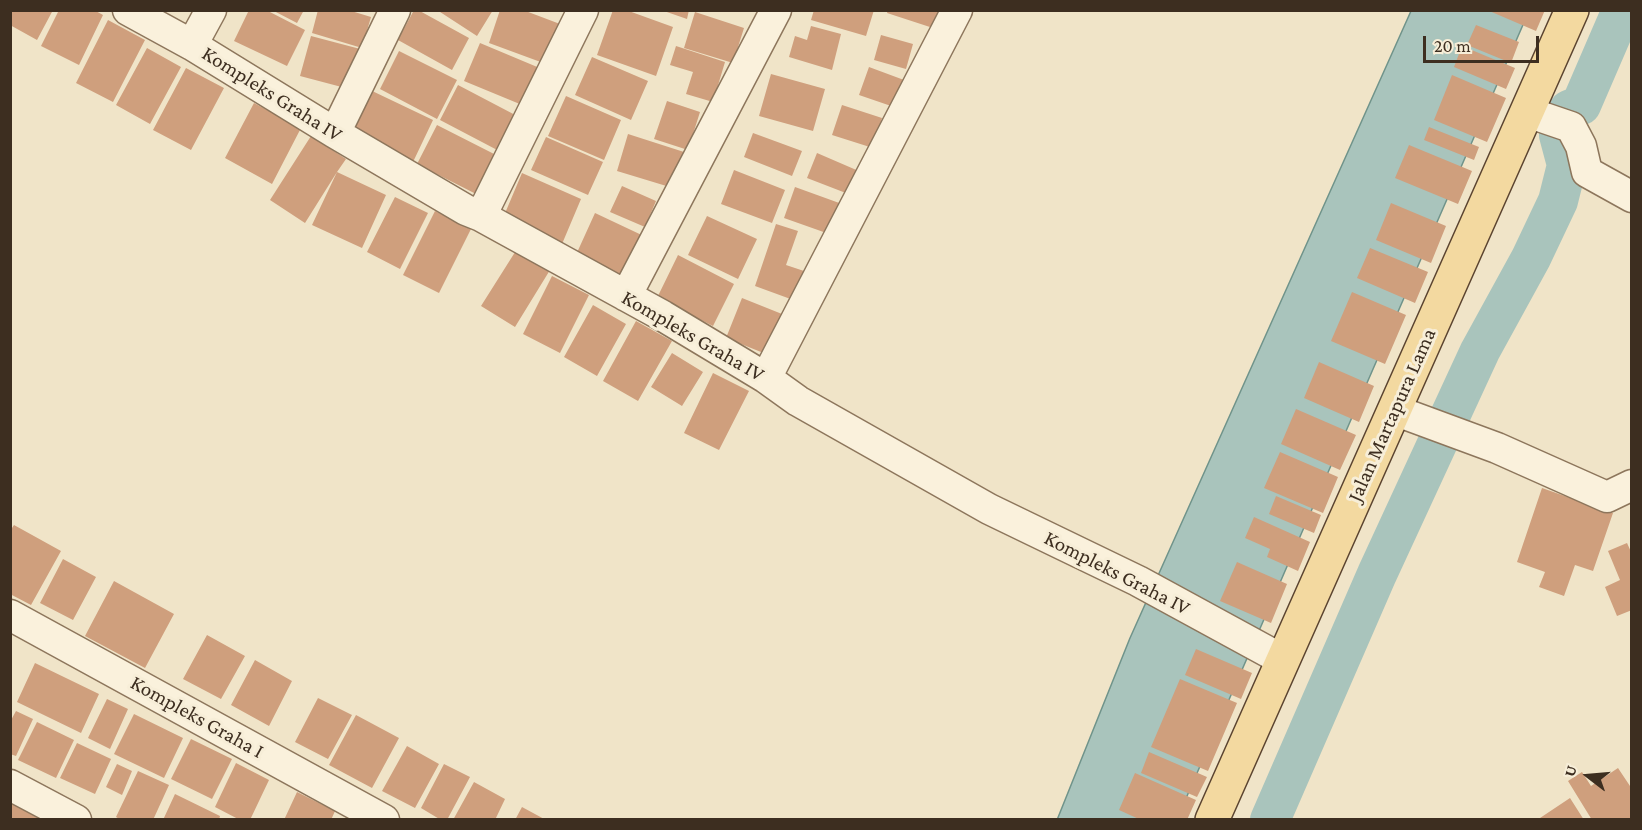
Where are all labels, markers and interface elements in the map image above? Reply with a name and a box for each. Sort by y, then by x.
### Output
scale bar [1426,24,1542,62]
text: 20 m [1434,36,1471,56]
street label: Kompleks Graha IV [197,41,347,147]
street label: Kompleks Graha IV [617,285,769,387]
street label: Jalan Martapura Lama [1342,324,1442,506]
street label: Kompleks Graha IV [1040,525,1194,621]
street label: Kompleks Graha I [126,670,268,764]
north arrow [1558,746,1618,806]
text: U [1561,763,1580,779]

